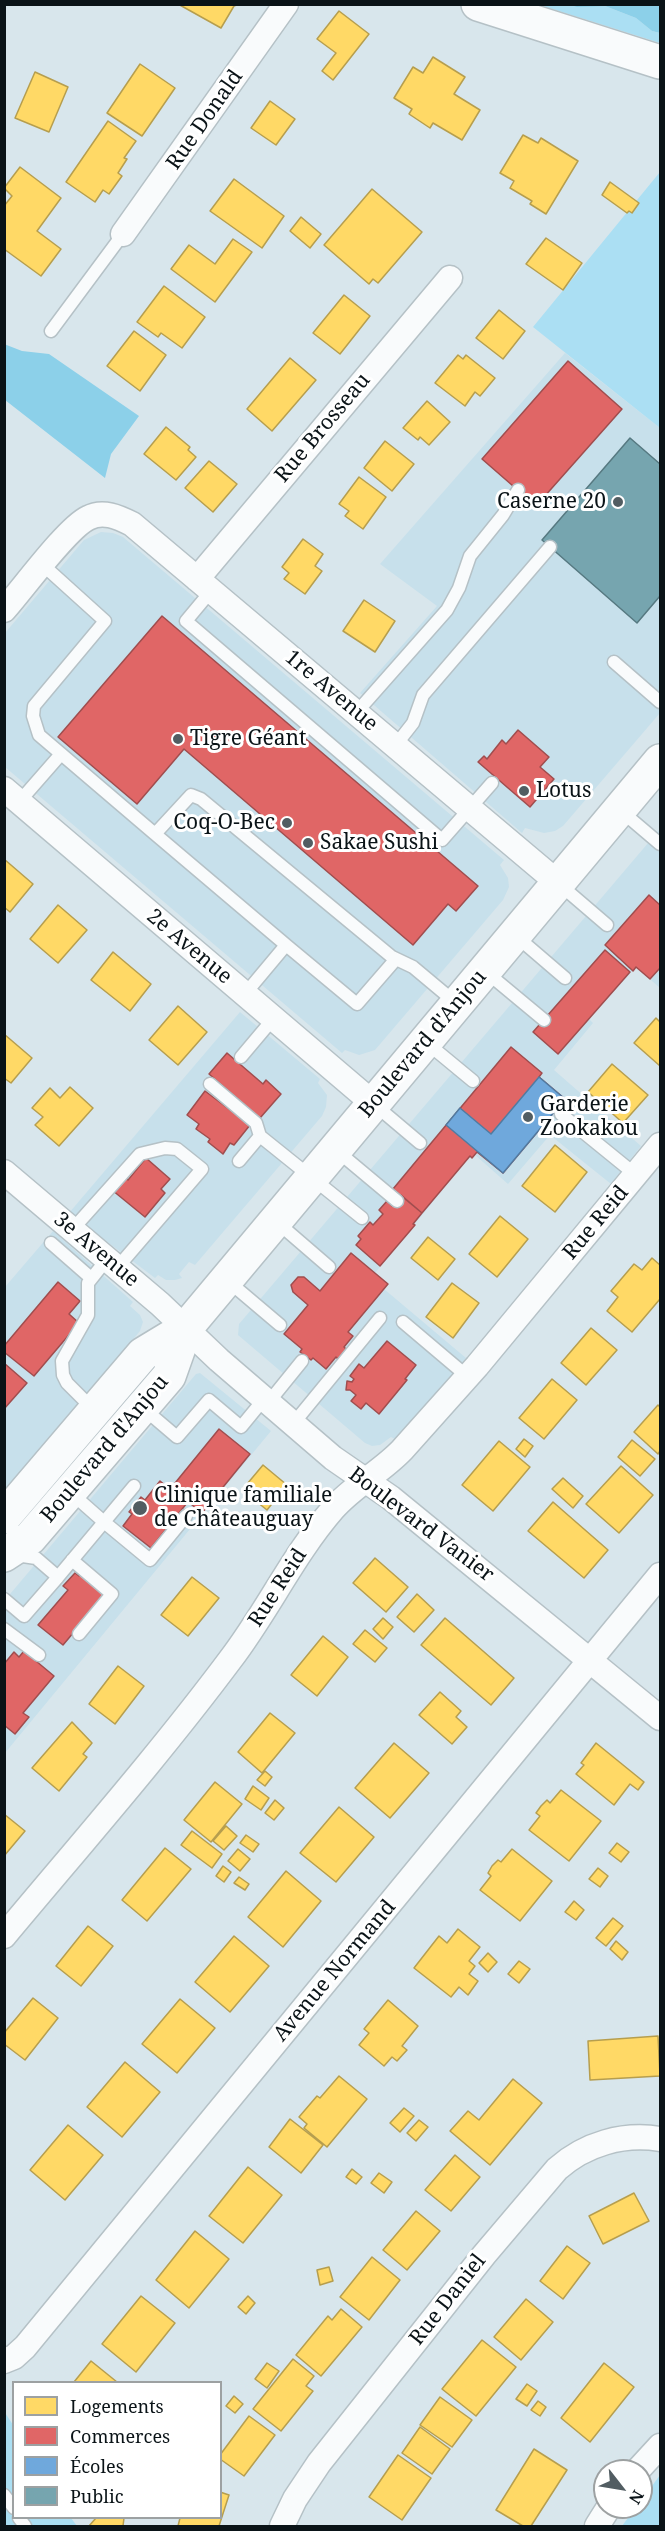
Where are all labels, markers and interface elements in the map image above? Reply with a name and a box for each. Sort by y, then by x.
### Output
street label: Rue Donald [161,65,249,175]
street label: Rue Brosseau [270,368,376,488]
place label: Caserne 20 [497,489,606,515]
marker: Caserne 20 [611,495,625,509]
street label: 1re Avenue [279,645,383,737]
place label: Tigre Géant [190,726,306,752]
marker: Tigre Géant [171,732,185,746]
place label: Lotus [536,778,591,804]
marker: Lotus [517,784,531,798]
place label: Coq-O-Bec [173,810,275,836]
marker: Coq-O-Bec [280,816,294,830]
place label: Sakae Sushi [320,830,438,856]
marker: Sakae Sushi [301,836,315,850]
street label: 2e Avenue [141,904,237,990]
street label: Boulevard d'Anjou [354,965,492,1123]
place label: Garderie Zookakou [540,1092,638,1142]
marker: Garderie Zookakou [521,1110,535,1124]
street label: Rue Reid [558,1181,634,1265]
street label: 3e Avenue [48,1207,144,1293]
street label: Boulevard d'Anjou [36,1370,174,1528]
street label: Boulevard Vanier [343,1462,499,1588]
place label: Clinique familiale de Châteauguay [154,1483,332,1533]
marker: Clinique familiale de Châteauguay [131,1499,149,1517]
street label: Rue Reid [243,1544,313,1632]
street label: Avenue Normand [269,1895,401,2047]
street label: Rue Daniel [405,2249,491,2351]
legend [12,2381,222,2519]
text: Logements [70,2394,164,2418]
text: Commerces [70,2424,170,2448]
text: Écoles [70,2454,124,2478]
north arrow [593,2459,653,2519]
text: Public [70,2484,124,2508]
text: N [624,2486,649,2508]

